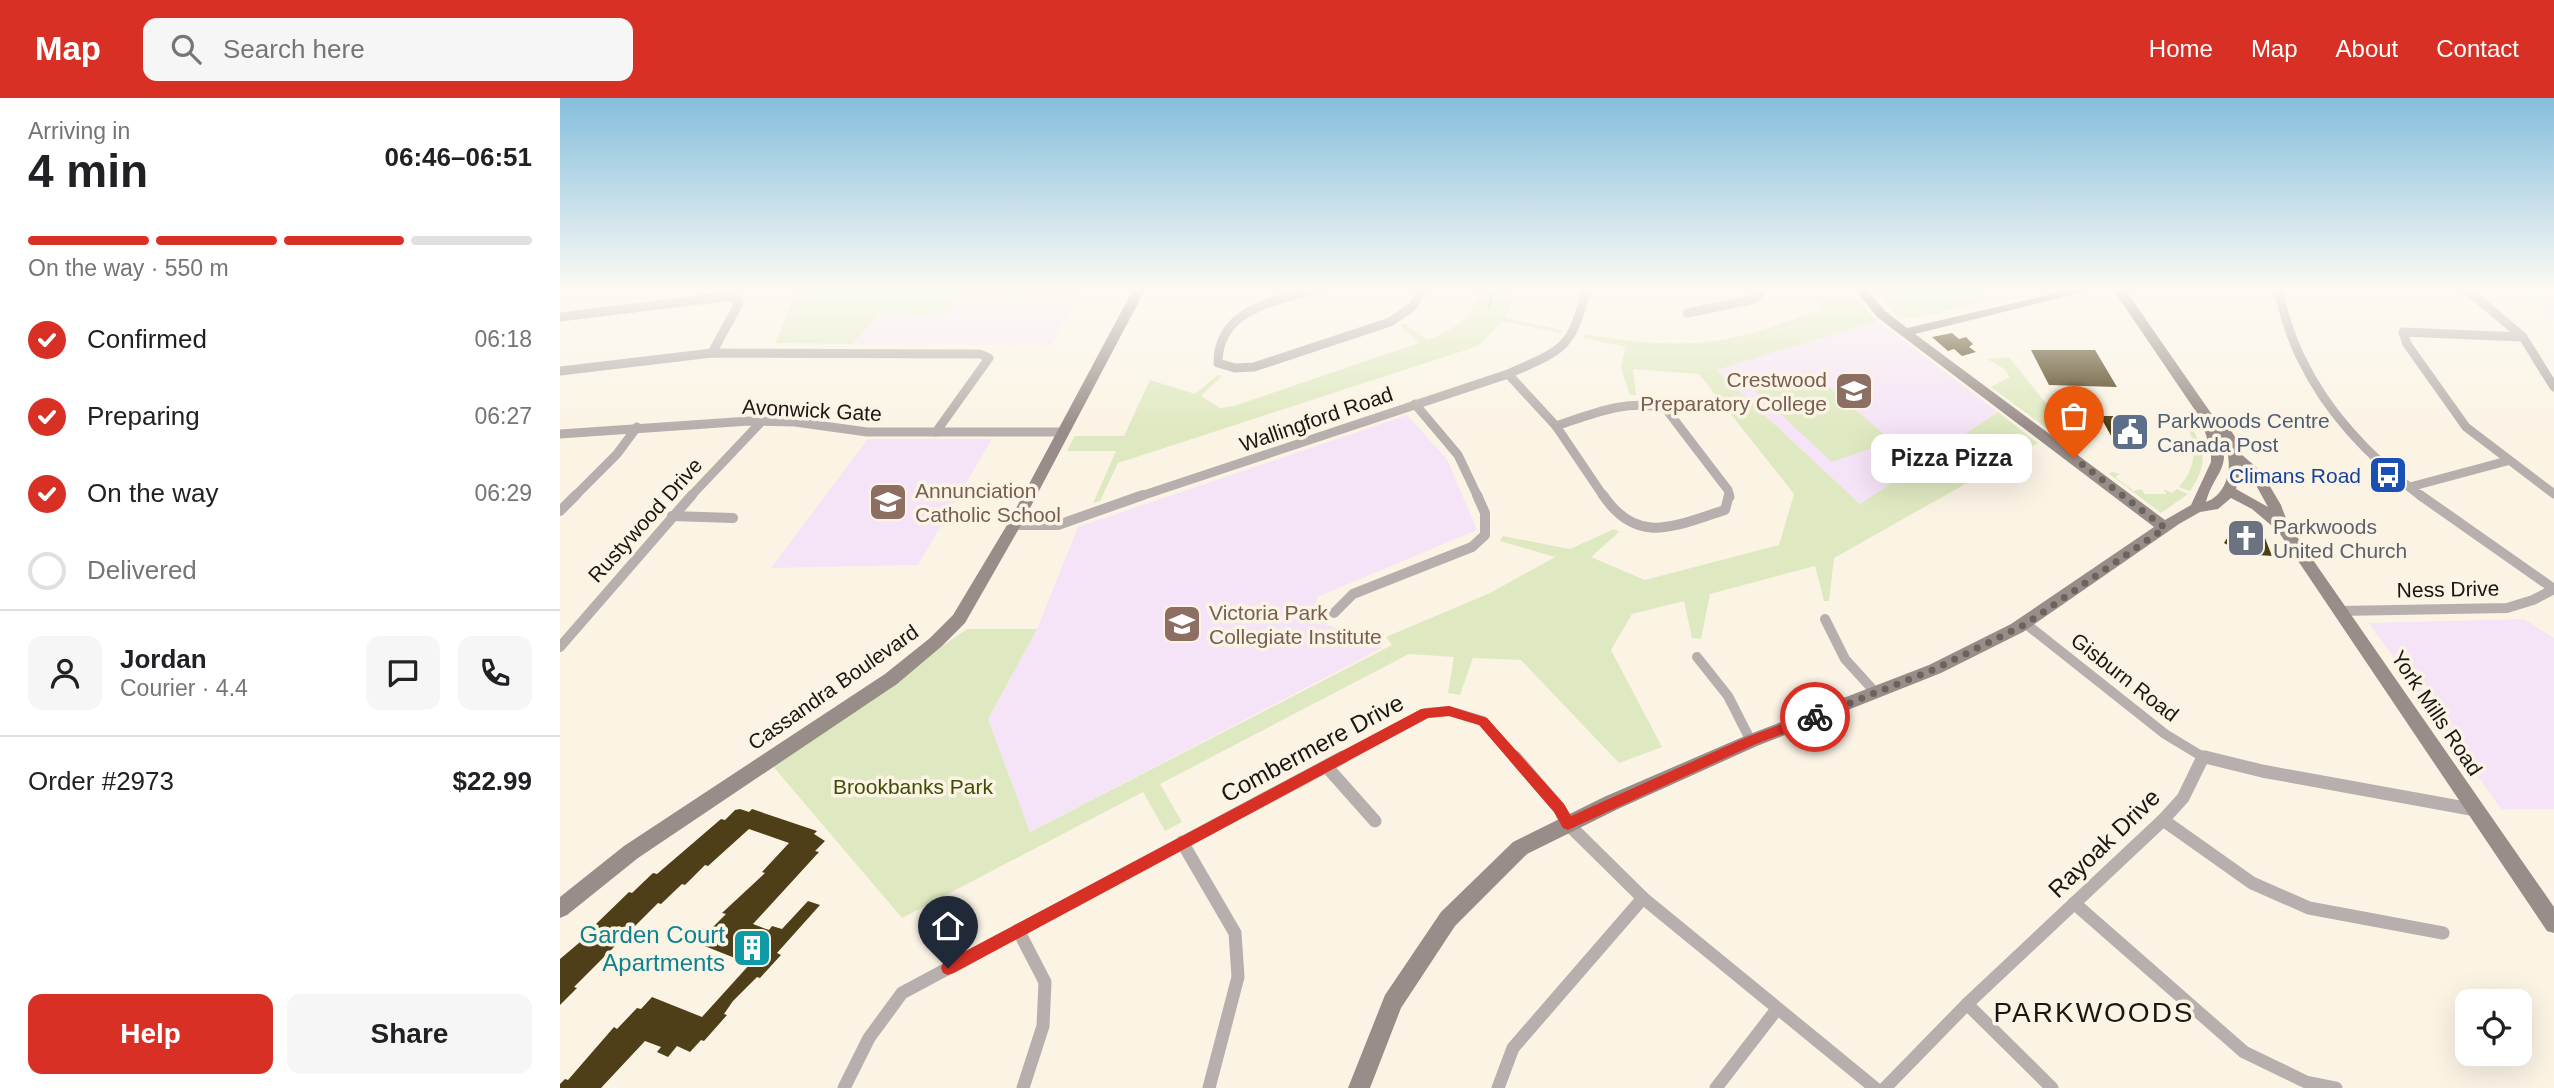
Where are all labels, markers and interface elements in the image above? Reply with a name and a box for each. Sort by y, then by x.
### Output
search box [143,18,633,81]
text: Map [35,30,101,67]
icon: search [167,30,205,68]
text: Search here [223,34,365,64]
text: Home [2149,35,2213,62]
text: Map [2251,35,2298,62]
text: About [2336,35,2398,62]
text: Contact [2436,35,2519,62]
text: Arriving in [28,118,130,144]
text: 06:46–06:51 [385,142,532,172]
text: 4 min [28,145,148,197]
text: On the way · 550 m [28,255,229,281]
icon: check [28,321,66,359]
text: Confirmed [87,324,207,354]
text: 06:18 [474,326,532,352]
place label: Crestwood Preparatory College [1640,368,1827,415]
school or university icon: Crestwood Preparatory College [1833,370,1875,412]
street label: Wallingford Road [1236,382,1396,456]
pin [2044,386,2104,458]
street label: Avonwick Gate [742,395,882,425]
icon: bag [2055,397,2093,435]
icon: check [28,398,66,436]
text: Preparing [87,401,200,431]
text: 06:27 [474,403,532,429]
place label: Parkwoods Centre Canada Post [2157,409,2330,456]
public building icon: Parkwoods Centre Canada Post [2109,411,2151,453]
callout: Pizza Pizza [1871,434,2032,482]
text: Pizza Pizza [1891,445,2012,471]
street label: Rustywood Drive [583,453,707,587]
bus stop icon: Climans Road [2367,454,2409,496]
place label: Climans Road [2229,464,2361,487]
icon: check [28,475,66,513]
text: On the way [87,478,219,508]
place label: Annunciation Catholic School [915,479,1061,526]
text: 06:29 [474,480,532,506]
school or university icon: Annunciation Catholic School [867,481,909,523]
place label: Parkwoods United Church [2273,515,2407,562]
church icon: Parkwoods United Church [2225,517,2267,559]
text: Delivered [87,555,197,585]
street label: Ness Drive [2396,577,2500,601]
place label: Victoria Park Collegiate Institute [1209,601,1382,648]
school or university icon: Victoria Park Collegiate Institute [1161,603,1203,645]
street label: Cassandra Boulevard [744,620,922,754]
street label: Gisburn Road [2067,628,2183,726]
button: person [28,636,102,710]
button: chat [366,636,440,710]
button: phone [458,636,532,710]
text: Jordan [120,644,207,674]
street label: York Mills Road [2387,646,2487,780]
text: Courier · 4.4 [120,675,248,701]
courier [1780,682,1850,752]
street label: Combermere Drive [1216,688,1408,808]
icon: bike [1796,698,1834,736]
text: Order #2973 [28,766,174,796]
text: $22.99 [452,766,532,796]
park label: Brookbanks Park [833,775,993,798]
street label: Rayoak Drive [2043,783,2165,903]
pin [918,896,978,968]
icon: home [929,907,967,945]
place label: Garden Court Apartments [580,921,725,976]
building icon: Garden Court Apartments [731,927,773,969]
map controls [2455,989,2532,1066]
button: locate [2455,989,2532,1066]
button: Help [28,994,273,1074]
button: Share [287,994,532,1074]
district label: PARKWOODS [1993,997,2195,1028]

